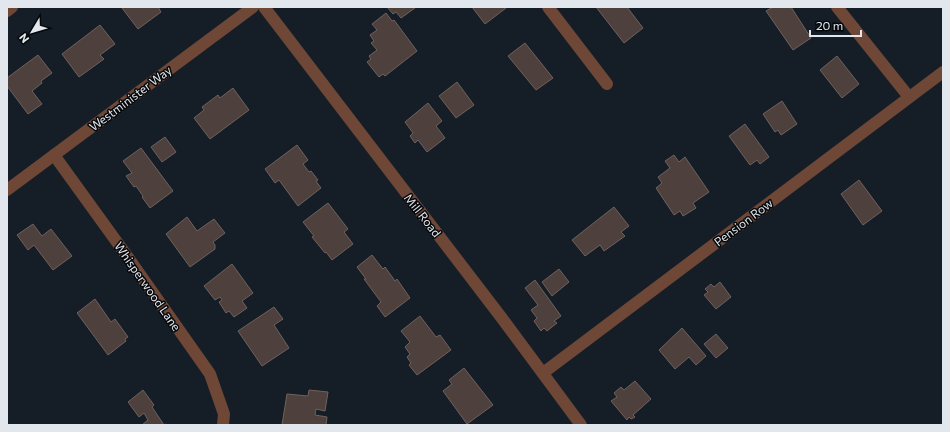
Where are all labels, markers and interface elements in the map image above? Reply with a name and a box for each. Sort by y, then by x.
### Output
north arrow [12,12,52,52]
scale bar [810,12,861,38]
text: 20 m [816,18,843,32]
text: N [16,31,31,46]
street label: Westminister Way [86,63,174,133]
street label: Mill Road [402,191,444,239]
street label: Pension Row [711,195,775,249]
street label: Whisperwood Lane [112,239,184,333]

